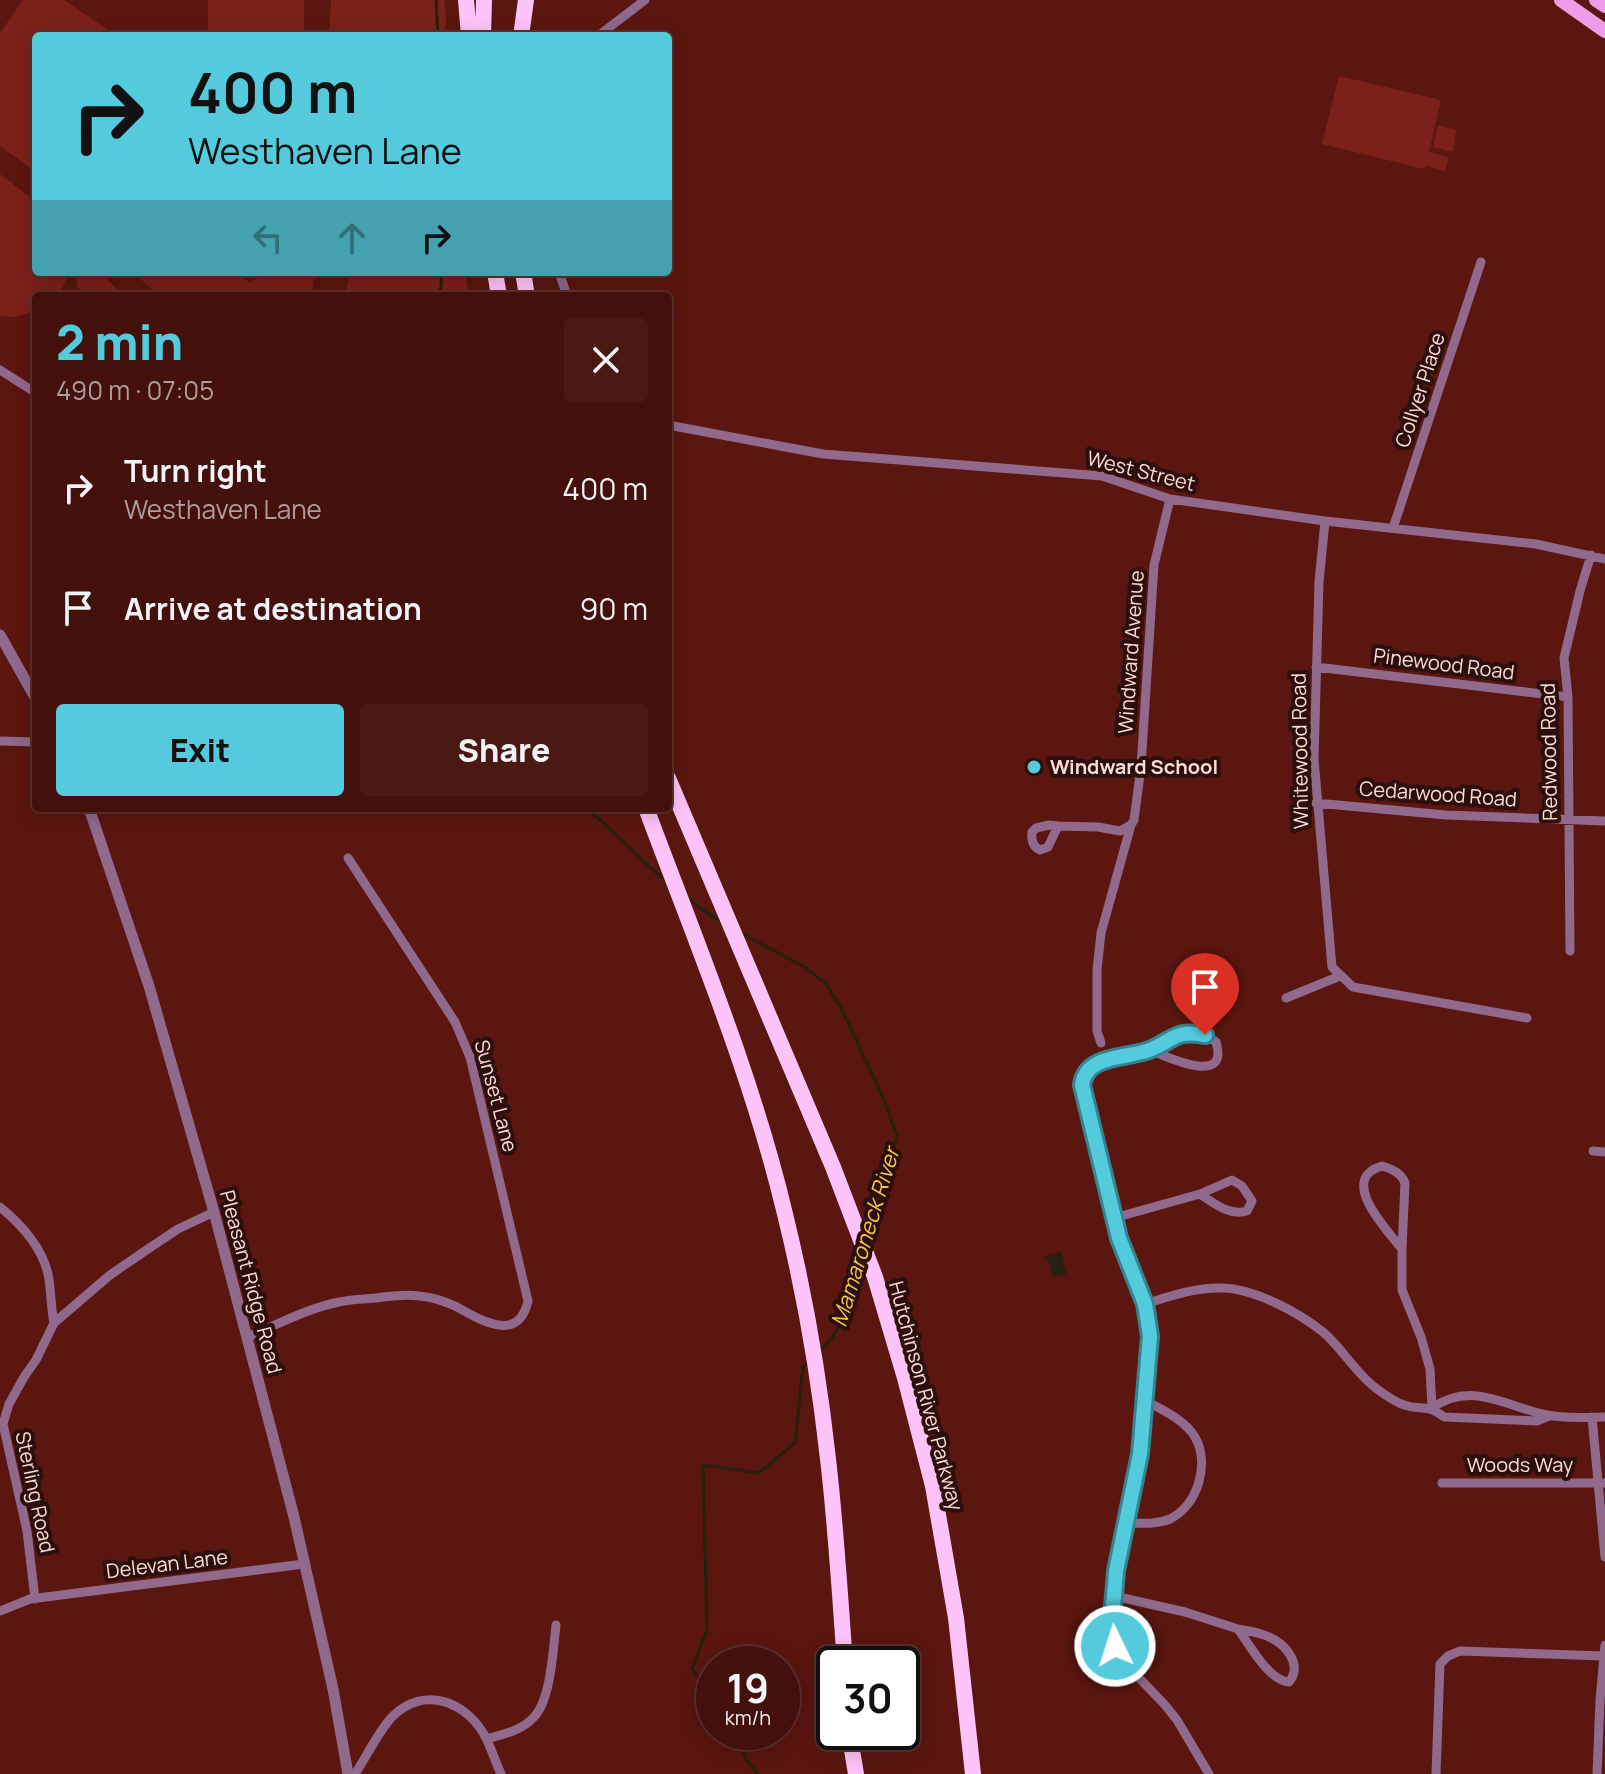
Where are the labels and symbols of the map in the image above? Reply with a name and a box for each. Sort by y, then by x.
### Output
street label: Collyer Place [1388,329,1451,451]
street label: West Street [1084,444,1198,497]
street label: Windward Avenue [1111,569,1150,735]
street label: Pinewood Road [1372,641,1516,686]
street label: Whitewood Road [1285,673,1314,829]
street label: Redwood Road [1534,683,1563,821]
place label: Windward School [1050,753,1218,780]
marker: Windward School [1025,758,1043,776]
street label: Cedarwood Road [1358,775,1518,812]
pin [1171,953,1239,1035]
street label: Sunset Lane [469,1037,524,1155]
water label: Mamaroneck River [823,1141,907,1330]
street label: Pleasant Ridge Road [214,1187,289,1377]
street label: Hutchinson River Parkway [883,1278,970,1514]
street label: Sterling Road [9,1429,62,1555]
street label: Woods Way [1467,1451,1574,1478]
street label: Delevan Lane [105,1543,229,1584]
position arrow [1073,1604,1157,1688]
speed limit sign: 30 [816,1646,920,1750]

